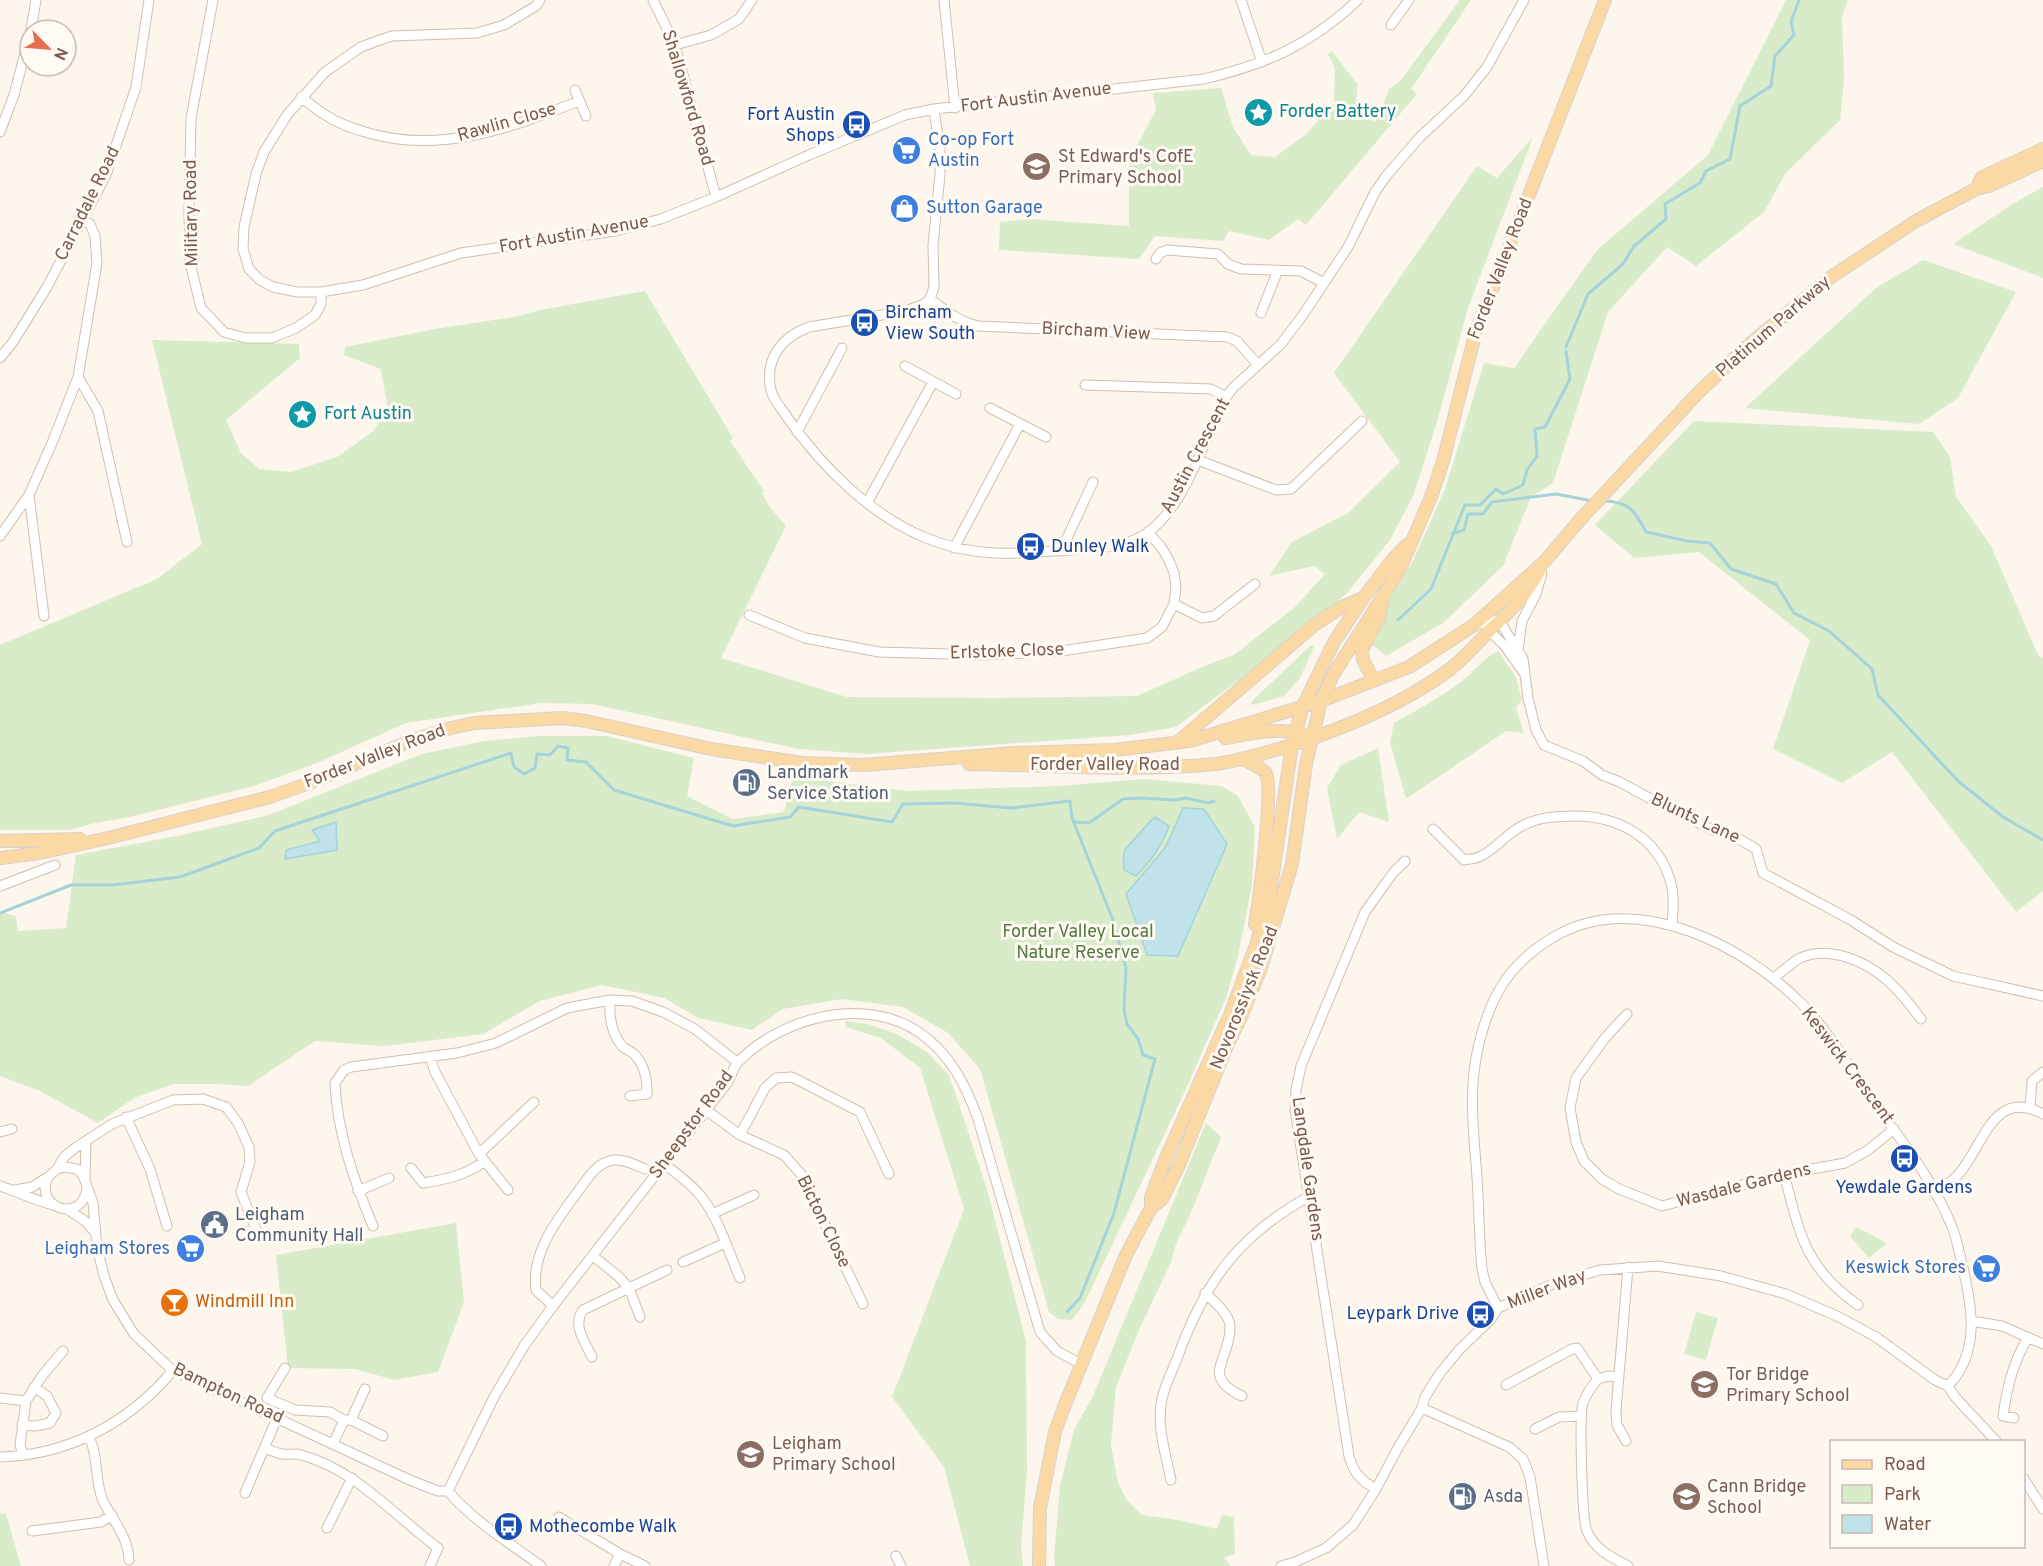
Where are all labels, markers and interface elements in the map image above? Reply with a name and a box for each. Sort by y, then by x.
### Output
north arrow [18,18,78,78]
street label: Shallowford Road [655,27,719,169]
text: N [48,44,71,63]
street label: Fort Austin Avenue [959,77,1113,119]
place icon: Forder Battery [1242,96,1274,128]
street label: Rawlin Close [455,98,559,148]
place label: Forder Battery [1279,101,1396,124]
place label: Fort Austin Shops [747,104,835,148]
bus stop icon: Fort Austin Shops [840,109,872,141]
place label: Co-op Fort Austin [928,129,1014,173]
supermarket icon: Co-op Fort Austin [891,134,923,166]
street label: Carradale Road [50,143,126,265]
place label: St Edward's CofE Primary School [1058,146,1194,190]
school or university icon: St Edward's CofE Primary School [1021,151,1053,183]
street label: Military Road [180,159,204,267]
shop icon: Sutton Garage [889,192,921,224]
street label: Forder Valley Road [1463,195,1539,343]
place label: Sutton Garage [926,197,1043,220]
street label: Fort Austin Avenue [497,211,651,259]
street label: Platinum Parkway [1712,271,1836,383]
place label: Bircham View South [885,302,975,346]
bus stop icon: Bircham View South [848,307,880,339]
street label: Bircham View [1041,318,1151,346]
street label: Austin Crescent [1156,394,1236,518]
place icon: Fort Austin [287,398,319,430]
place label: Fort Austin [324,403,412,426]
bus stop icon: Dunley Walk [1014,531,1046,563]
place label: Dunley Walk [1051,536,1150,559]
street label: Erlstoke Close [949,639,1065,665]
street label: Forder Valley Road [301,719,449,795]
street label: Forder Valley Road [1030,754,1180,777]
place label: Landmark Service Station [767,762,889,806]
fuel station icon: Landmark Service Station [730,767,762,799]
street label: Blunts Lane [1647,788,1743,850]
park label: Forder Valley Local Nature Reserve [1002,921,1154,965]
street label: Novorossiysk Road [1206,923,1284,1073]
street label: Keswick Crescent [1795,1003,1899,1129]
street label: Sheepstor Road [645,1066,739,1184]
street label: Langdale Gardens [1285,1095,1329,1243]
bus stop icon: Yewdale Gardens [1888,1143,1920,1175]
street label: Wasdale Gardens [1674,1158,1814,1214]
street label: Bicton Close [791,1172,855,1272]
place label: Yewdale Gardens [1835,1177,1973,1200]
place label: Leigham Community Hall [235,1204,364,1248]
public building icon: Leigham Community Hall [198,1209,230,1241]
supermarket icon: Leigham Stores [175,1233,207,1265]
place label: Leigham Stores [44,1238,170,1261]
supermarket icon: Keswick Stores [1971,1252,2003,1284]
place label: Keswick Stores [1845,1257,1966,1280]
street label: Miller Way [1504,1264,1590,1316]
bar icon: Windmill Inn [158,1286,190,1318]
place label: Windmill Inn [195,1291,294,1314]
bus stop icon: Leypark Drive [1464,1298,1496,1330]
place label: Leypark Drive [1346,1303,1459,1326]
street label: Bampton Road [169,1358,287,1430]
place label: Tor Bridge Primary School [1726,1364,1850,1408]
school or university icon: Tor Bridge Primary School [1689,1369,1721,1401]
place label: Leigham Primary School [772,1433,896,1477]
school or university icon: Leigham Primary School [735,1438,767,1470]
legend [1830,1440,2025,1548]
text: Road [1884,1454,1926,1477]
place label: Cann Bridge School [1707,1476,1806,1520]
fuel station icon: Asda [1446,1481,1478,1513]
school or university icon: Cann Bridge School [1670,1481,1702,1513]
text: Park [1884,1484,1921,1507]
place label: Asda [1483,1486,1523,1509]
bus stop icon: Mothecombe Walk [492,1511,524,1543]
text: Water [1884,1514,1931,1537]
place label: Mothecombe Walk [529,1516,677,1539]

